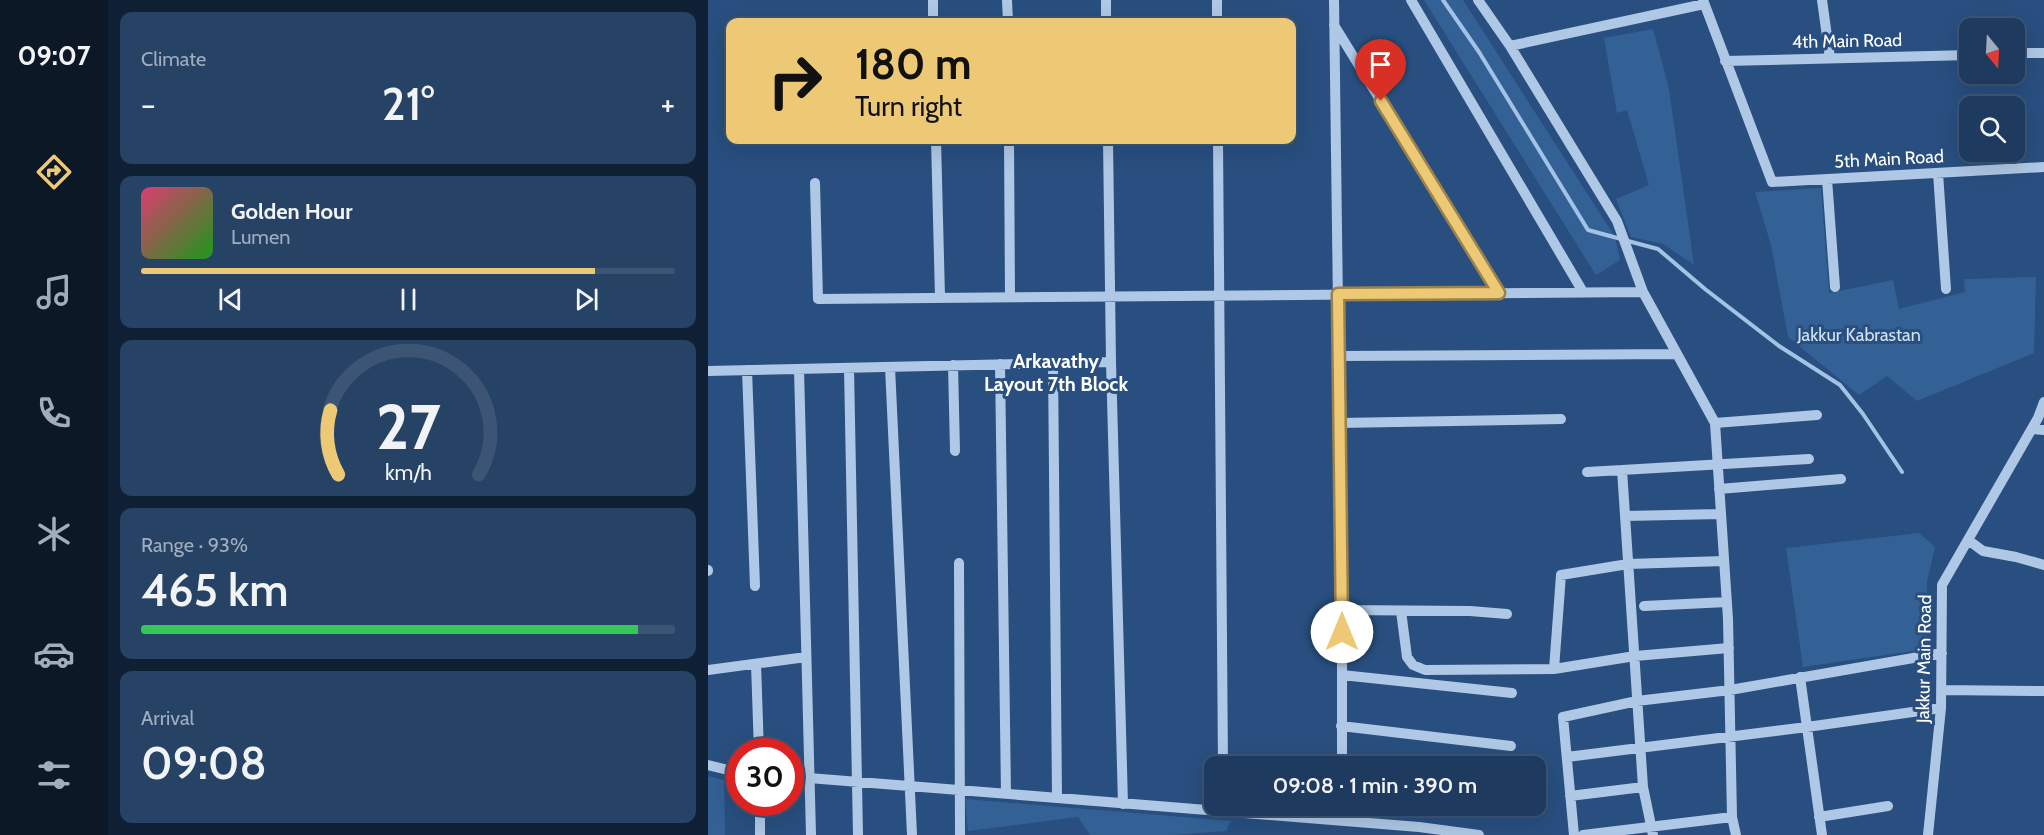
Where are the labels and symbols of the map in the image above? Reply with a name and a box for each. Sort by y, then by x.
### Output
north arrow [1959,18,2025,84]
street label: 4th Main Road [1792,29,1902,53]
pin [1355,39,1406,101]
street label: 5th Main Road [1834,145,1944,173]
park label: Jakkur Kabrastan [1796,324,1921,346]
district label: Arkavathy Layout 7th Block [984,349,1128,396]
street label: Jakkur Main Road [1912,595,1936,724]
position arrow [1310,600,1374,664]
speed limit sign: 30 [726,738,804,816]

